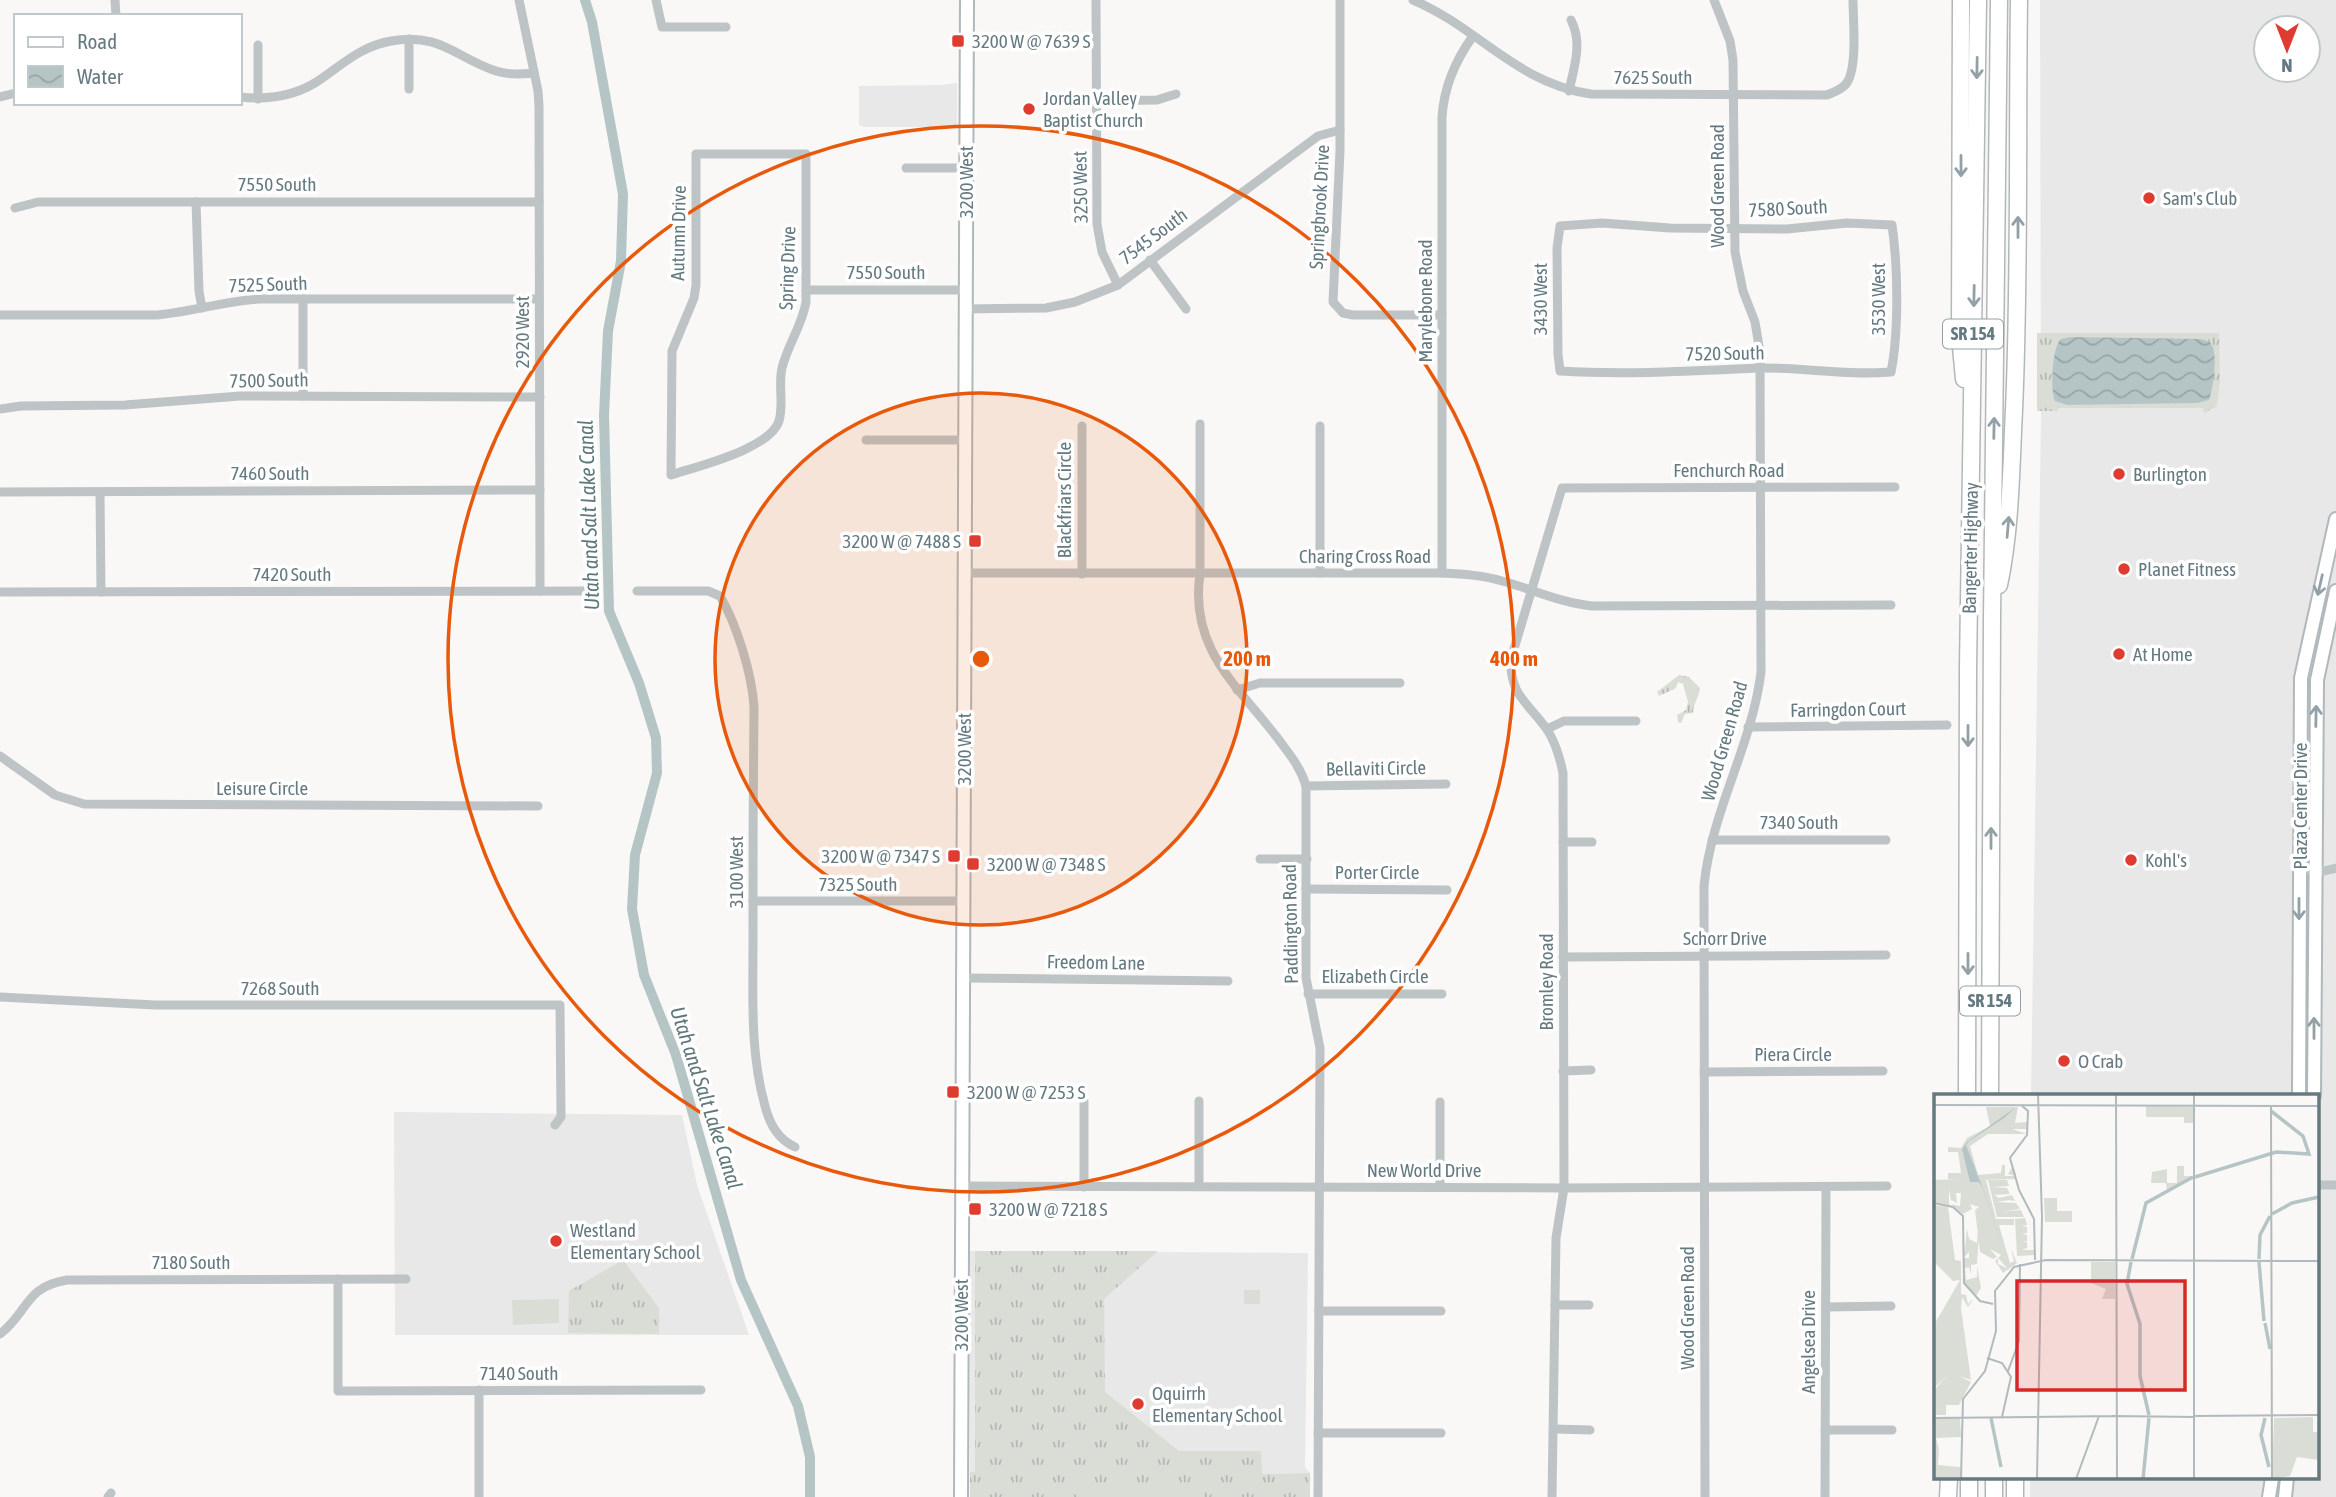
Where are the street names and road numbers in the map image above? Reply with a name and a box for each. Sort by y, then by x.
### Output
street label: 7625 South [1613,66,1693,88]
street label: Wood Green Road [1706,124,1728,248]
street label: Springbrook Drive [1305,144,1333,270]
street label: 3200 West [955,146,977,218]
street label: 3250 West [1068,151,1092,223]
street label: 7550 South [237,173,317,195]
street label: Autumn Drive [666,185,690,281]
street label: 7580 South [1748,195,1828,221]
street label: 7545 South [1115,203,1191,269]
street label: Spring Drive [775,226,799,310]
street label: Marylebone Road [1414,239,1436,363]
street label: 7550 South [846,261,926,283]
street label: 3430 West [1529,263,1551,335]
street label: 3530 West [1867,263,1889,335]
street label: 7525 South [228,272,308,296]
street label: 2920 West [511,296,533,368]
road number: SR 154 [1943,320,2003,348]
street label: 7520 South [1685,341,1765,365]
street label: 7500 South [229,368,309,392]
street label: Blackfriars Circle [1053,442,1075,558]
street label: Fenchurch Road [1673,459,1785,481]
street label: 7460 South [230,462,310,484]
street label: Bangerter Highway [1958,482,1982,614]
street label: Charing Cross Road [1299,545,1431,567]
street label: 7420 South [252,563,332,585]
street label: Wood Green Road [1696,679,1752,803]
street label: Farringdon Court [1790,697,1906,721]
street label: 3200 West [953,713,975,785]
street label: Plaza Center Drive [2289,743,2311,869]
street label: Bellaviti Circle [1326,756,1426,780]
street label: Leisure Circle [216,777,308,799]
street label: 7340 South [1759,811,1839,833]
street label: 3100 West [725,836,747,908]
street label: Porter Circle [1335,861,1419,883]
street label: Paddington Road [1278,864,1302,984]
street label: 7325 South [818,873,898,895]
street label: Schorr Drive [1683,927,1767,949]
street label: Bromley Road [1535,933,1557,1031]
street label: Freedom Lane [1047,950,1145,974]
street label: Elizabeth Circle [1321,965,1429,987]
street label: 7268 South [240,977,320,999]
road number: SR 154 [1960,986,2020,1016]
street label: Piera Circle [1754,1043,1832,1065]
street label: New World Drive [1367,1159,1481,1181]
street label: Wood Green Road [1676,1246,1698,1370]
street label: 7180 South [151,1251,231,1273]
street label: 3200 West [950,1279,972,1351]
street label: Angelsea Drive [1797,1290,1819,1394]
street label: 7140 South [479,1362,559,1384]

